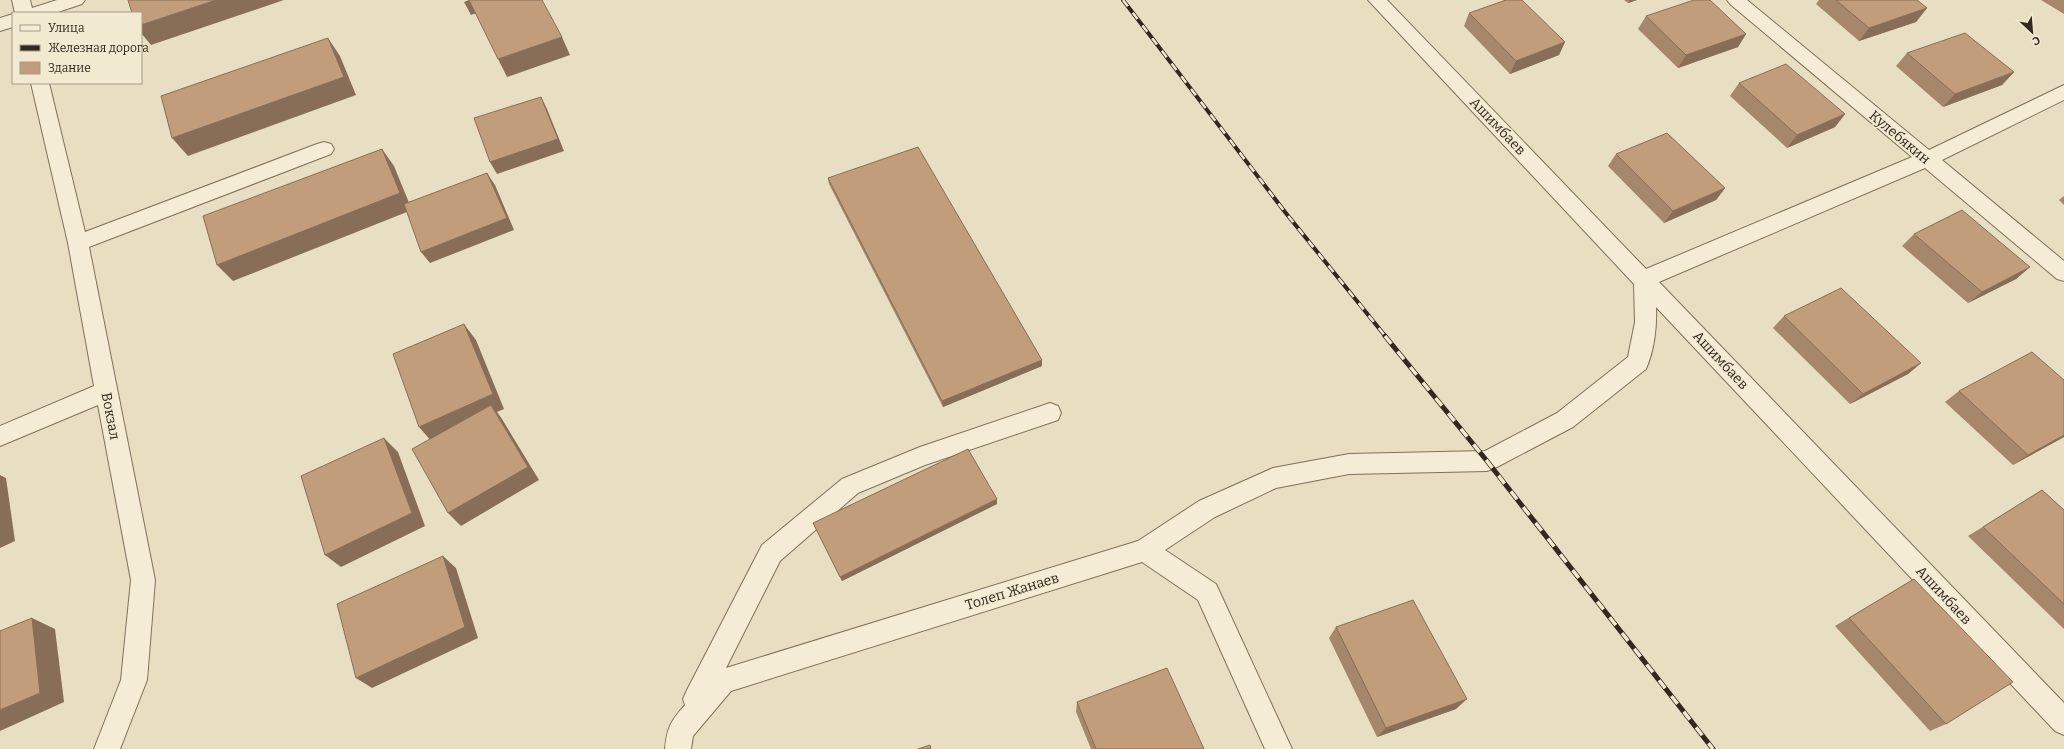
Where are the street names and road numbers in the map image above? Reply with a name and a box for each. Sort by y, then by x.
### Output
street label: Ашимбаев [1466,94,1529,159]
street label: Кулебякин [1866,107,1934,168]
street label: Ашимбаев [1689,328,1752,393]
street label: Вокзал [98,391,123,441]
street label: Ашимбаев [1912,563,1975,628]
street label: Толеп Жанаев [963,569,1061,614]

